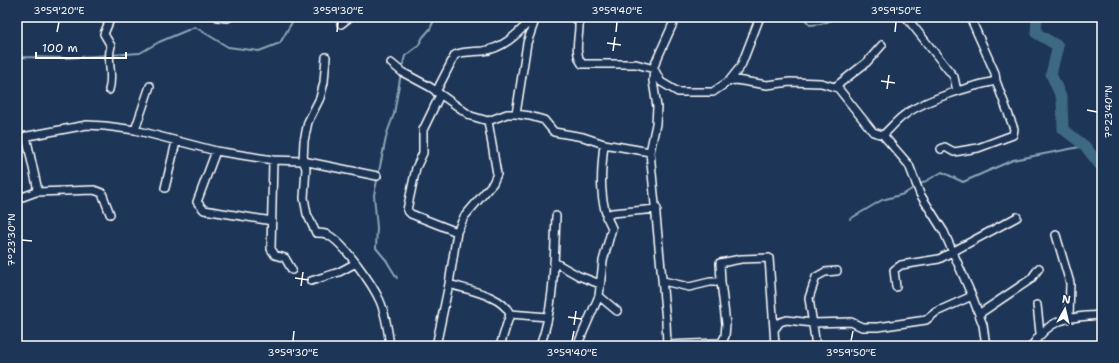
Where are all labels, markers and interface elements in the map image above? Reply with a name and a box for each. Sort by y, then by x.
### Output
text: 3°59'20"E [33,4,85,17]
text: 3°59'30"E [312,4,364,17]
text: 3°59'40"E [591,4,643,17]
text: 3°59'50"E [871,4,921,17]
scale bar [36,34,126,60]
text: 100 m [42,40,78,56]
text: 7°23'40"N [1102,85,1115,139]
text: 7°23'30"N [5,213,18,267]
north arrow [1045,289,1085,329]
text: N [1061,292,1072,308]
text: 3°59'30"E [267,346,319,359]
text: 3°59'40"E [546,346,598,359]
text: 3°59'50"E [826,346,876,359]

